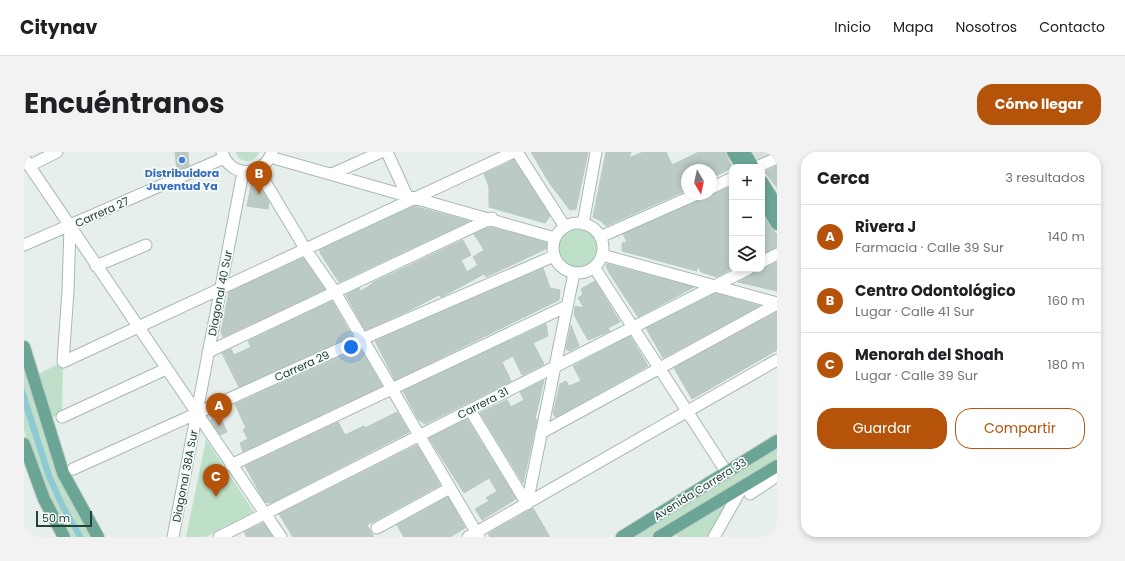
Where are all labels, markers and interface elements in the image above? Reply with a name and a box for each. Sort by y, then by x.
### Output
text: Citynav [20,14,97,41]
text: Inicio [834,17,871,37]
text: Mapa [893,17,934,37]
text: Nosotros [956,17,1017,37]
text: Contacto [1039,17,1105,37]
text: Encuéntranos [24,84,225,123]
button: Cómo llegar [977,84,1101,125]
marker: Distribuidora Juventud Ya [177,155,187,165]
pin: B [246,161,272,194]
north arrow [681,164,717,200]
map controls [729,164,765,272]
button: + [729,164,765,200]
place label: Distribuidora Juventud Ya [145,165,219,194]
text: Cerca [817,166,870,190]
text: 3 resultados [1005,168,1085,187]
street label: Carrera 27 [72,193,132,231]
button: − [729,200,765,236]
text: Rivera J [855,216,916,237]
text: A [825,227,835,246]
text: 140 m [1048,227,1085,246]
button: layers [729,236,765,272]
text: Farmacia · Calle 39 Sur [855,238,1004,257]
street label: Diagonal 40 Sur [204,249,236,337]
text: Centro Odontológico [855,280,1016,301]
text: B [826,291,834,310]
text: 160 m [1048,291,1085,310]
text: Lugar · Calle 41 Sur [855,302,974,321]
your location [341,337,361,357]
text: Menorah del Shoah [855,344,1004,365]
street label: Carrera 29 [272,347,332,385]
text: C [825,355,835,374]
text: 180 m [1048,355,1085,374]
text: Lugar · Calle 39 Sur [855,366,978,385]
street label: Carrera 31 [455,383,511,423]
pin: A [206,393,232,426]
button: Guardar [817,408,947,449]
button: Compartir [955,408,1085,449]
street label: Diagonal 38A Sur [168,428,202,524]
street label: Avenida Carrera 33 [651,454,749,524]
pin: C [203,464,229,497]
scale bar [36,509,92,528]
text: 50 m [42,510,70,526]

